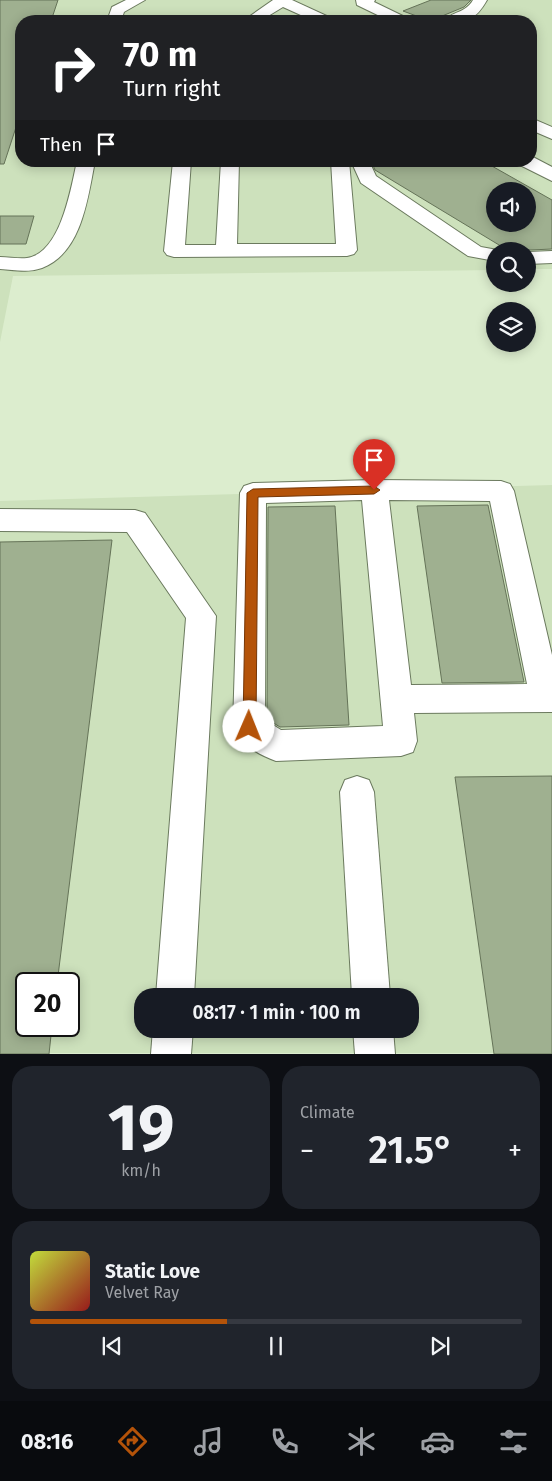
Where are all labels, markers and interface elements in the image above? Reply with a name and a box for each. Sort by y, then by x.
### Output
text: 70 m [123,33,197,75]
icon: right [40,35,105,100]
text: Turn right [123,75,220,102]
icon: arrive [92,130,120,158]
text: Then [40,133,82,156]
map controls [486,182,536,352]
button: sound [486,182,536,232]
button: search [486,242,536,292]
button: layers [486,302,536,352]
pin [353,439,395,490]
icon: arrive [360,446,388,474]
position arrow [222,700,274,752]
speed limit sign: 20 [15,972,80,1037]
text: 08:17 · 1 min · 100 m [192,1001,361,1024]
text: 19 [108,1089,174,1167]
text: Climate [300,1103,355,1122]
text: 21.5° [369,1127,453,1173]
text: − [300,1134,314,1167]
text: + [508,1134,522,1167]
text: km/h [121,1161,161,1180]
text: Static Love [105,1260,200,1283]
text: Velvet Ray [105,1283,179,1302]
icon: previous [98,1332,126,1360]
icon: pause [262,1332,290,1360]
icon: next [426,1332,454,1360]
icon: directions [115,1424,150,1459]
icon: music [191,1424,226,1459]
icon: phone [267,1424,302,1459]
icon: climate [344,1424,379,1459]
icon: car [420,1424,455,1459]
icon: filters [496,1424,531,1459]
text: 08:16 [21,1428,73,1455]

